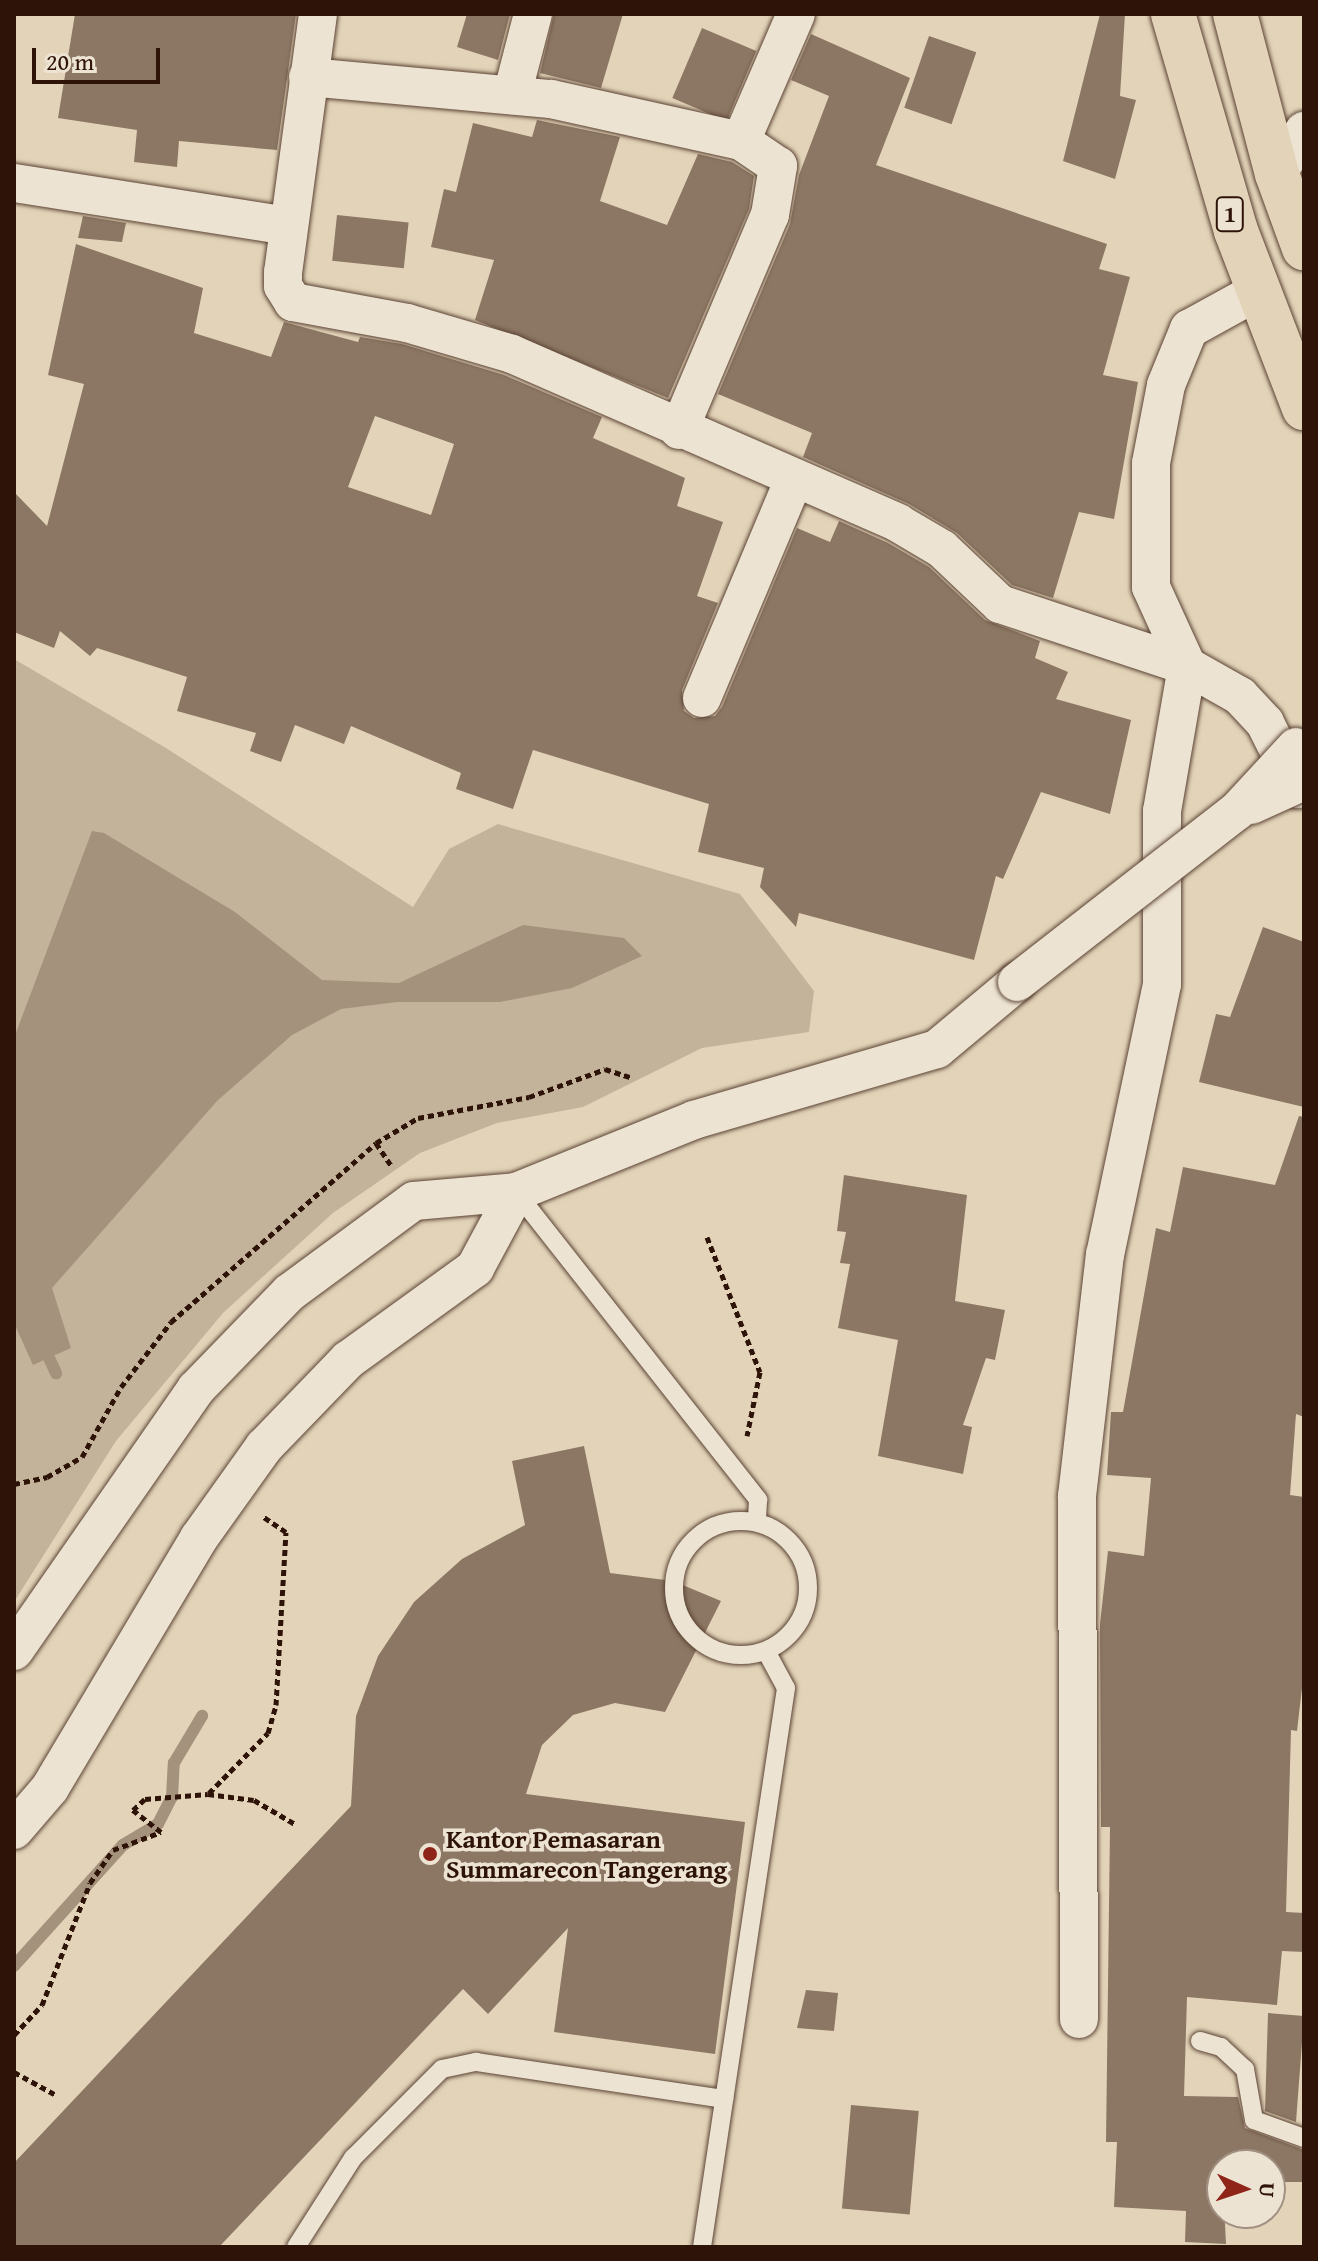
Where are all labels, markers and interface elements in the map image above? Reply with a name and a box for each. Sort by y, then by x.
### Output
scale bar [36,32,164,82]
text: 20 m [46,44,94,79]
road number: 1 [1214,194,1246,234]
place label: Kantor Pemasaran Summarecon Tangerang [446,1823,727,1884]
marker: Kantor Pemasaran Summarecon Tangerang [421,1845,439,1863]
north arrow [1206,2149,1286,2229]
text: U [1252,2182,1284,2198]

